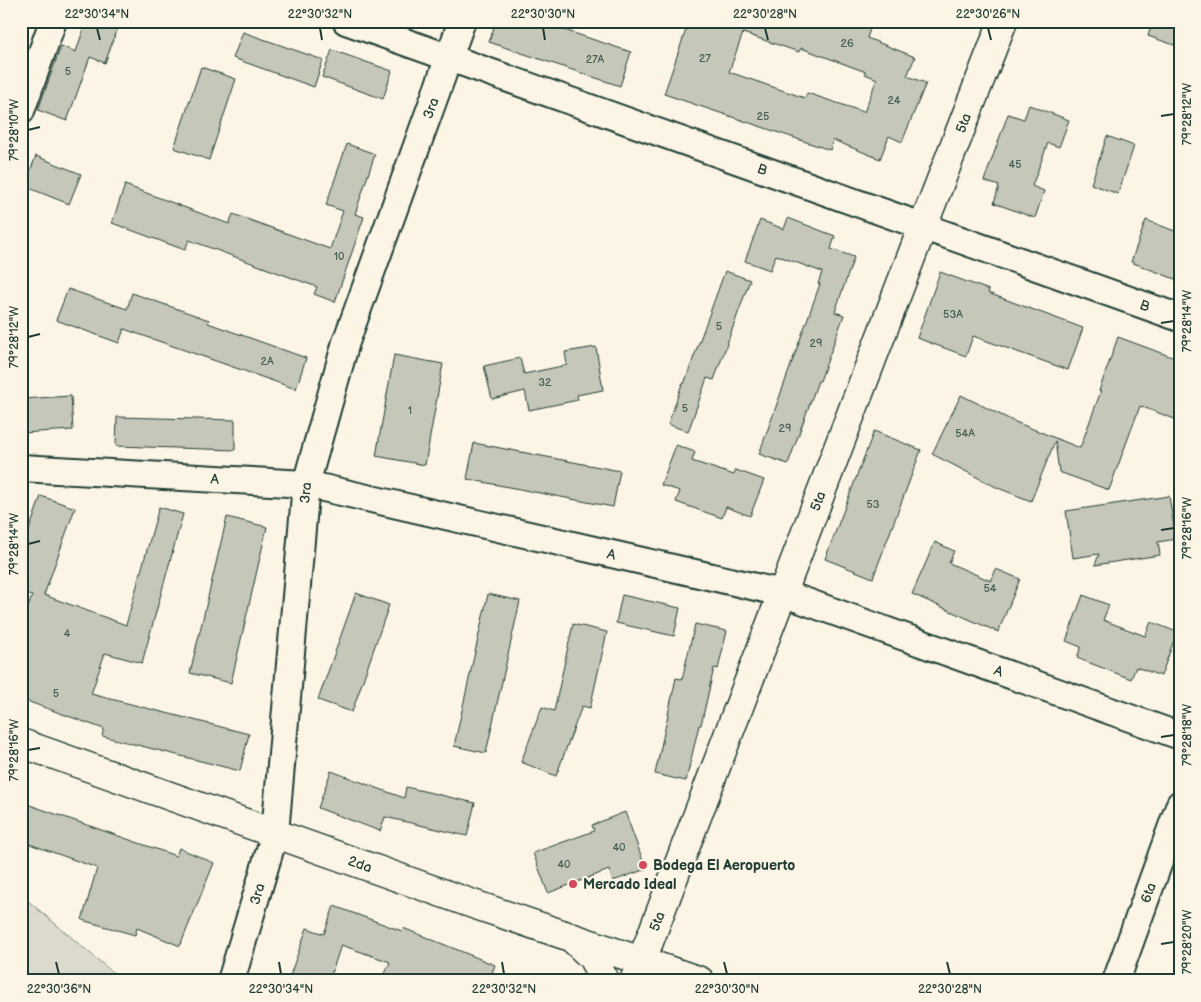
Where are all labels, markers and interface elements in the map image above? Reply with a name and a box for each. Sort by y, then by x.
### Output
text: 22°30'34"N [65,7,129,22]
text: 22°30'32"N [288,7,352,22]
text: 22°30'30"N [511,7,575,22]
text: 22°30'28"N [733,7,797,22]
text: 22°30'26"N [956,7,1020,22]
house number: 26 [840,37,854,50]
house number: 27 [699,52,712,65]
house number: 27A [586,53,605,66]
house number: 5 [65,65,71,78]
text: 79°28'12"W [1180,83,1195,145]
house number: 24 [887,94,901,107]
street label: 3ra [419,95,443,121]
text: 79°28'10"W [7,99,22,161]
house number: 25 [757,110,769,123]
street label: 5ta [952,111,975,136]
house number: 45 [1008,158,1022,171]
street label: B [755,160,770,180]
house number: 10 [334,250,345,263]
text: 79°28'14"W [1180,290,1195,352]
street label: B [1137,296,1152,316]
text: 79°28'12"W [7,306,22,368]
house number: 53A [943,308,963,321]
house number: 5 [716,320,722,333]
house number: 29 [810,337,822,350]
house number: 2A [260,355,274,368]
house number: 32 [538,376,552,389]
house number: 5 [682,402,688,415]
house number: 1 [408,404,412,417]
house number: 29 [779,422,791,435]
house number: 54A [955,427,975,440]
street label: A [210,471,220,488]
street label: 3ra [296,481,315,504]
street label: 5ta [807,489,830,513]
text: 79°28'16"W [1180,497,1195,559]
house number: 53 [866,498,880,511]
text: 79°28'14"W [7,513,22,575]
street label: A [605,545,618,564]
house number: 54 [983,582,997,595]
house number: 4 [64,627,71,640]
street label: A [992,662,1006,681]
house number: 5 [53,687,59,700]
text: 79°28'18"W [1180,704,1195,766]
text: 79°28'16"W [7,719,22,781]
house number: 40 [612,841,626,854]
street label: 2da [346,852,374,876]
place label: Bodega El Aeropuerto [653,857,795,874]
house number: 40 [557,858,571,871]
marker: Bodega El Aeropuerto [637,859,649,871]
place label: Mercado Ideal [583,876,677,893]
marker: Mercado Ideal [567,878,579,890]
street label: 6ta [1137,880,1160,905]
street label: 3ra [246,881,269,907]
street label: 5ta [646,909,669,934]
text: 79°28'20"W [1180,910,1195,974]
text: 22°30'36"N [27,982,91,997]
text: 22°30'34"N [249,982,313,997]
text: 22°30'32"N [472,982,536,997]
text: 22°30'30"N [695,982,759,997]
text: 22°30'28"N [918,982,982,997]

